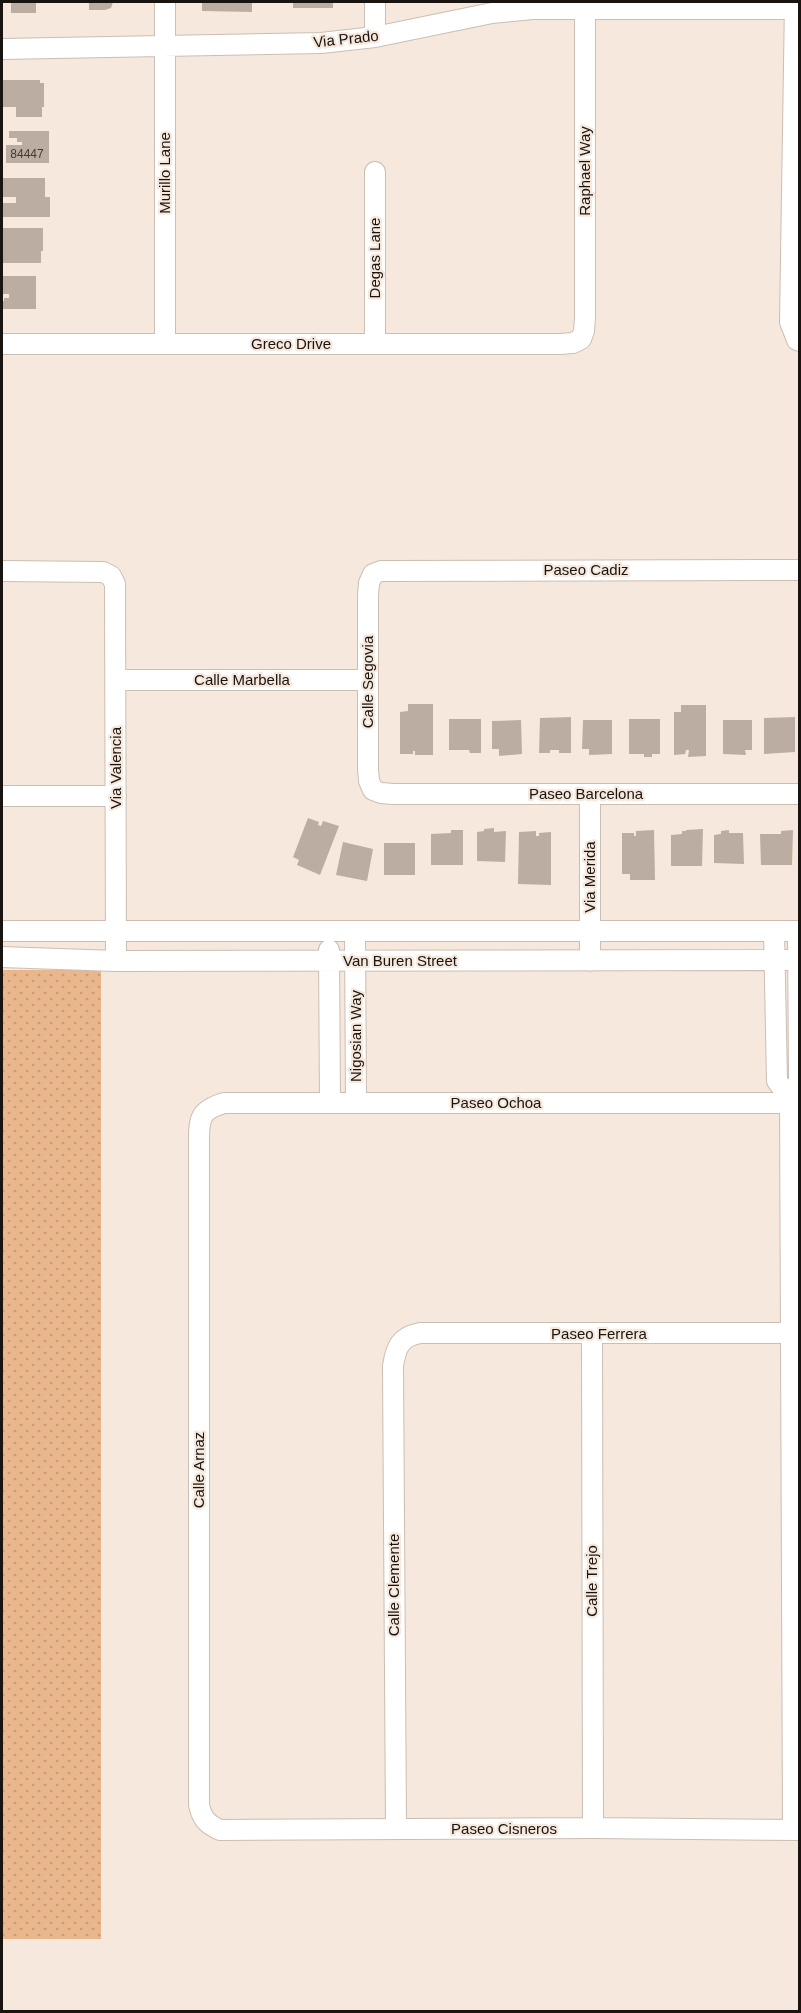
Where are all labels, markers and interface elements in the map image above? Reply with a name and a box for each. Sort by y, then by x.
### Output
street label: Via Prado [312,27,379,50]
street label: Raphael Way [576,126,593,216]
street label: Murillo Lane [156,132,173,214]
house number: 84447 [10,147,44,161]
street label: Degas Lane [366,218,383,298]
street label: Greco Drive [251,335,331,352]
street label: Paseo Cadiz [543,561,629,578]
street label: Calle Segovia [359,635,376,728]
street label: Calle Marbella [194,671,291,688]
street label: Via Valencia [107,726,124,809]
street label: Paseo Barcelona [529,785,644,802]
street label: Via Merida [581,841,598,913]
street label: Van Buren Street [343,952,458,969]
street label: Nigosian Way [347,990,364,1082]
street label: Paseo Ochoa [451,1094,542,1111]
street label: Paseo Ferrera [551,1325,648,1342]
street label: Calle Arnaz [190,1432,207,1508]
street label: Calle Clemente [385,1534,402,1636]
street label: Calle Trejo [583,1545,600,1617]
street label: Paseo Cisneros [451,1820,557,1837]

